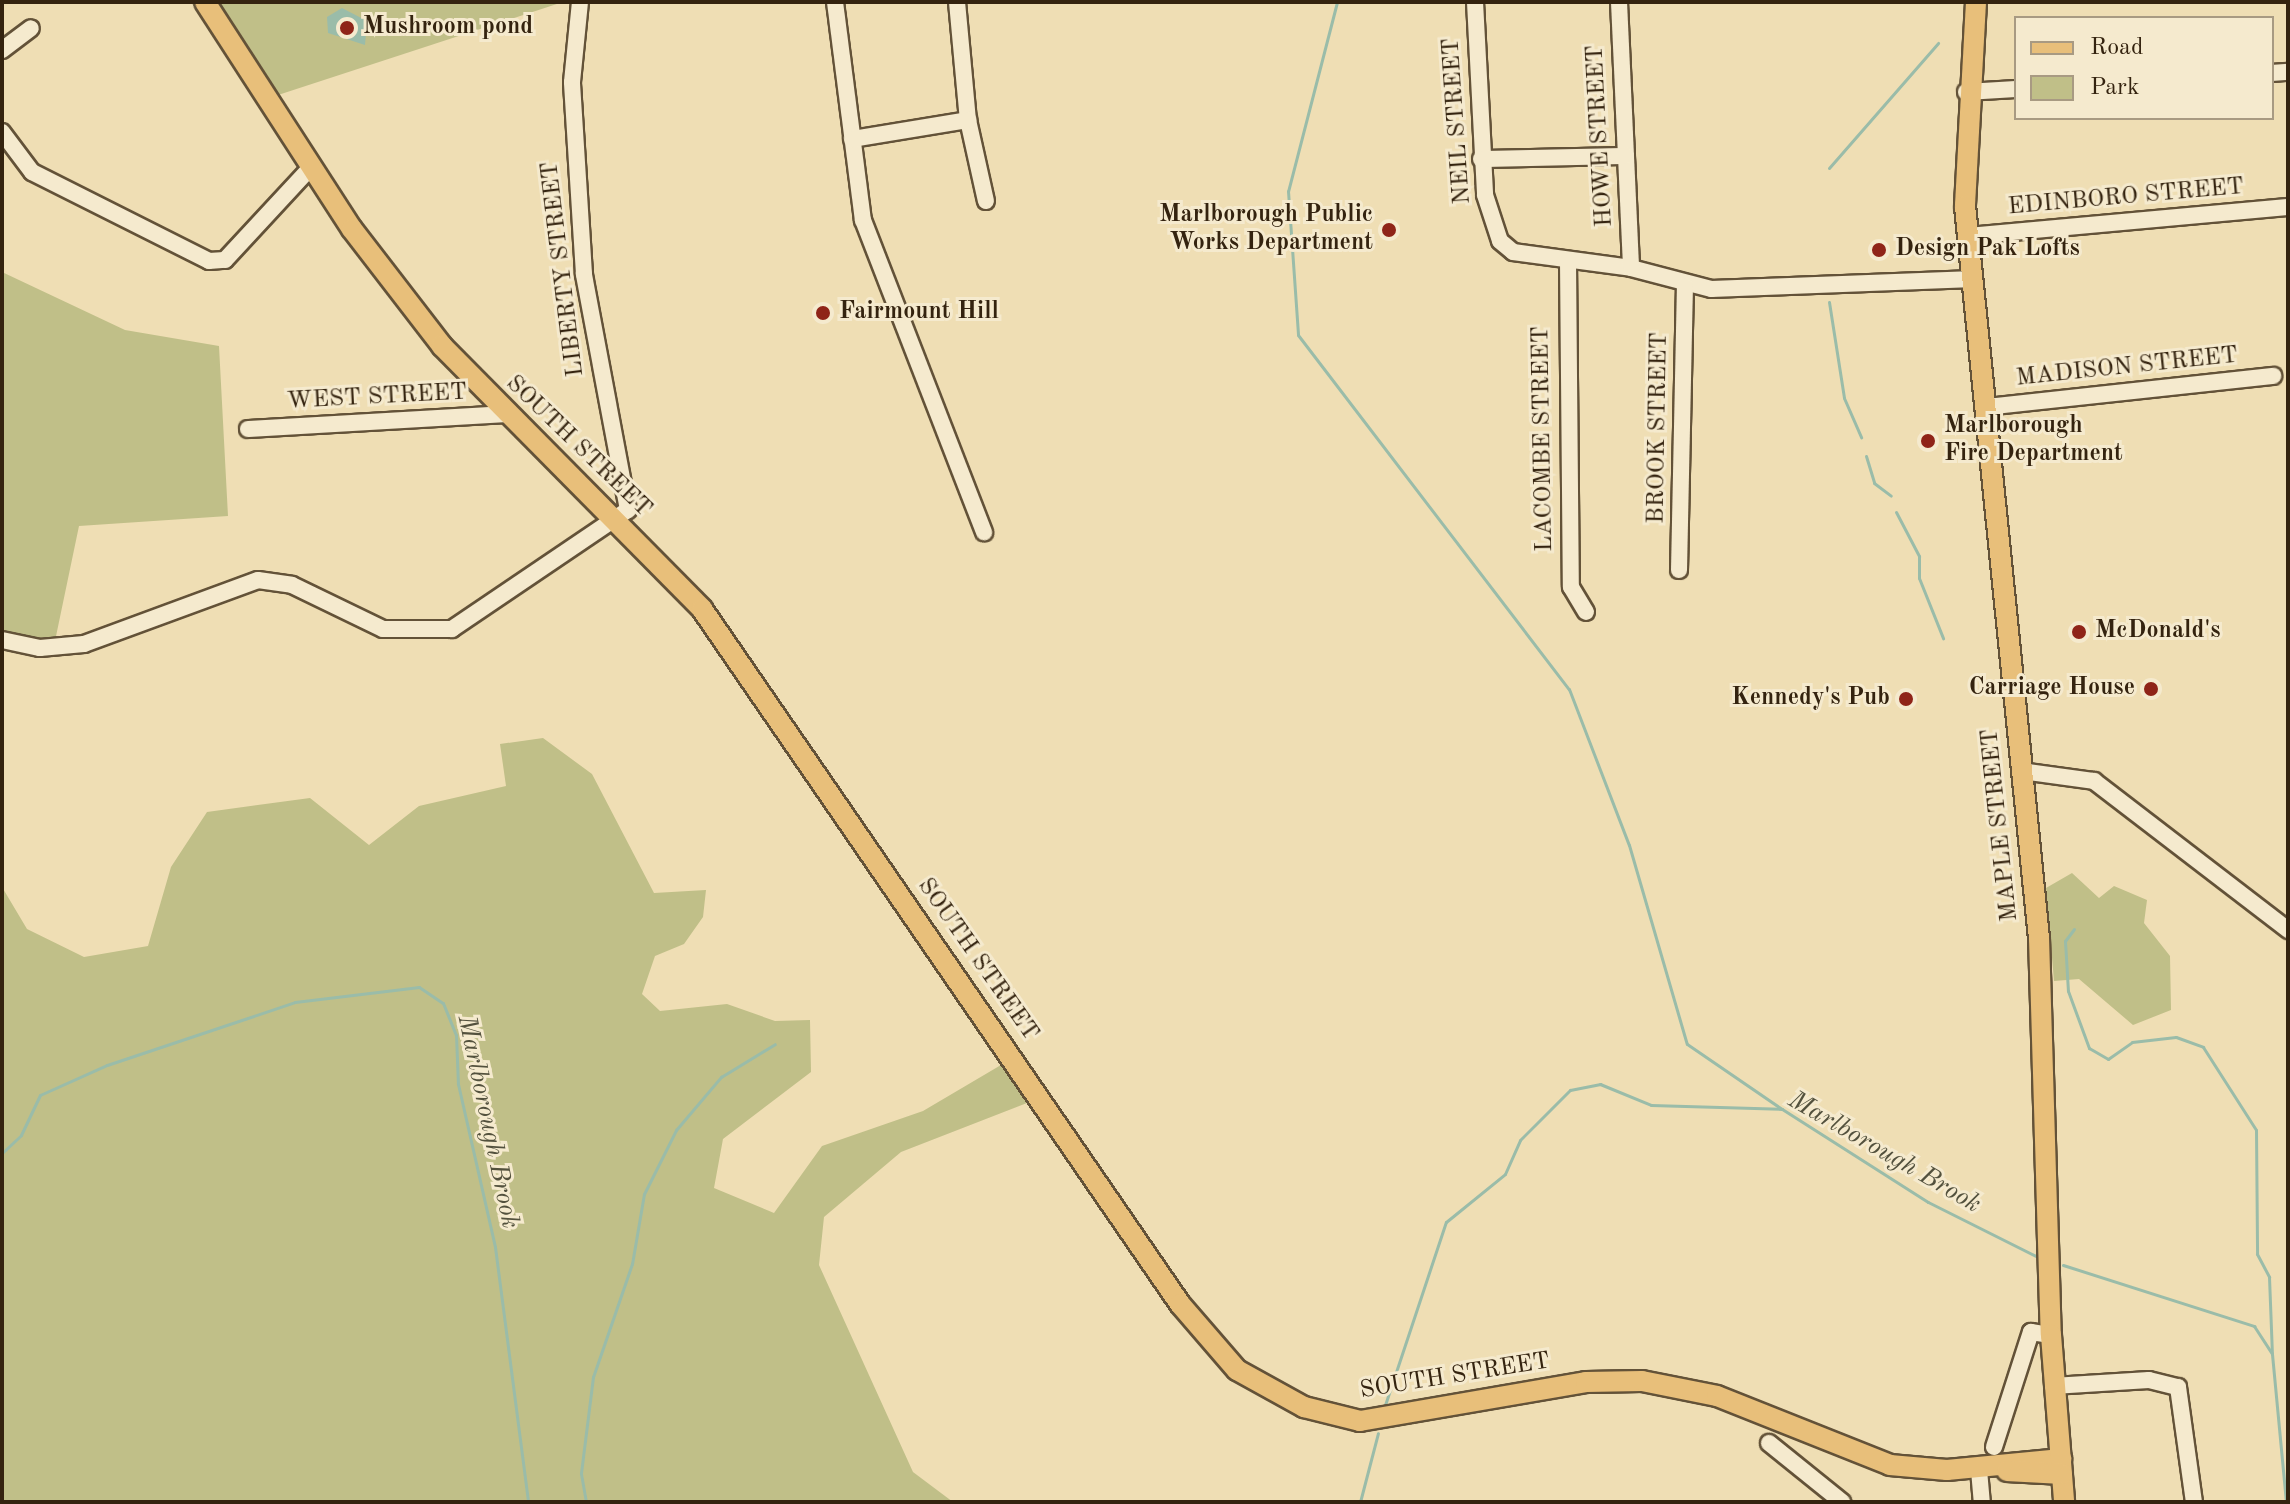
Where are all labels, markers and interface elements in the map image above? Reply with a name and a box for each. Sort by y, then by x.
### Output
place label: Mushroom pond [363,14,533,42]
legend [2014,16,2274,120]
marker: Mushroom pond [338,19,356,37]
text: Road [2090,36,2143,60]
street label: NEIL STREET [1438,37,1478,205]
street label: HOWE STREET [1582,44,1620,228]
text: Park [2090,76,2139,100]
street label: LIBERTY STREET [537,160,591,378]
street label: EDINBORO STREET [2007,173,2245,223]
place label: Marlborough Public Works Department [1159,202,1373,258]
marker: Marlborough Public Works Department [1380,221,1398,239]
place label: Design Pak Lofts [1895,236,2080,264]
marker: Design Pak Lofts [1870,241,1888,259]
place label: Fairmount Hill [839,299,999,327]
marker: Fairmount Hill [814,304,832,322]
street label: LACOMBE STREET [1528,326,1560,552]
street label: BROOK STREET [1643,332,1675,524]
street label: MADISON STREET [2015,342,2239,394]
street label: SOUTH STREET [499,370,657,524]
street label: WEST STREET [286,379,468,417]
place label: Marlborough Fire Department [1944,413,2123,469]
marker: Marlborough Fire Department [1919,432,1937,450]
place label: McDonald's [2095,618,2220,646]
marker: McDonald's [2070,623,2088,641]
place label: Carriage House [1969,675,2135,703]
marker: Carriage House [2142,680,2160,698]
place label: Kennedy's Pub [1731,685,1890,713]
marker: Kennedy's Pub [1897,690,1915,708]
street label: MAPLE STREET [1977,727,2025,923]
street label: SOUTH STREET [910,873,1044,1047]
water label: Marlborough Brook [449,1012,525,1232]
water label: Marlborough Brook [1782,1085,1986,1221]
street label: SOUTH STREET [1358,1348,1552,1406]

